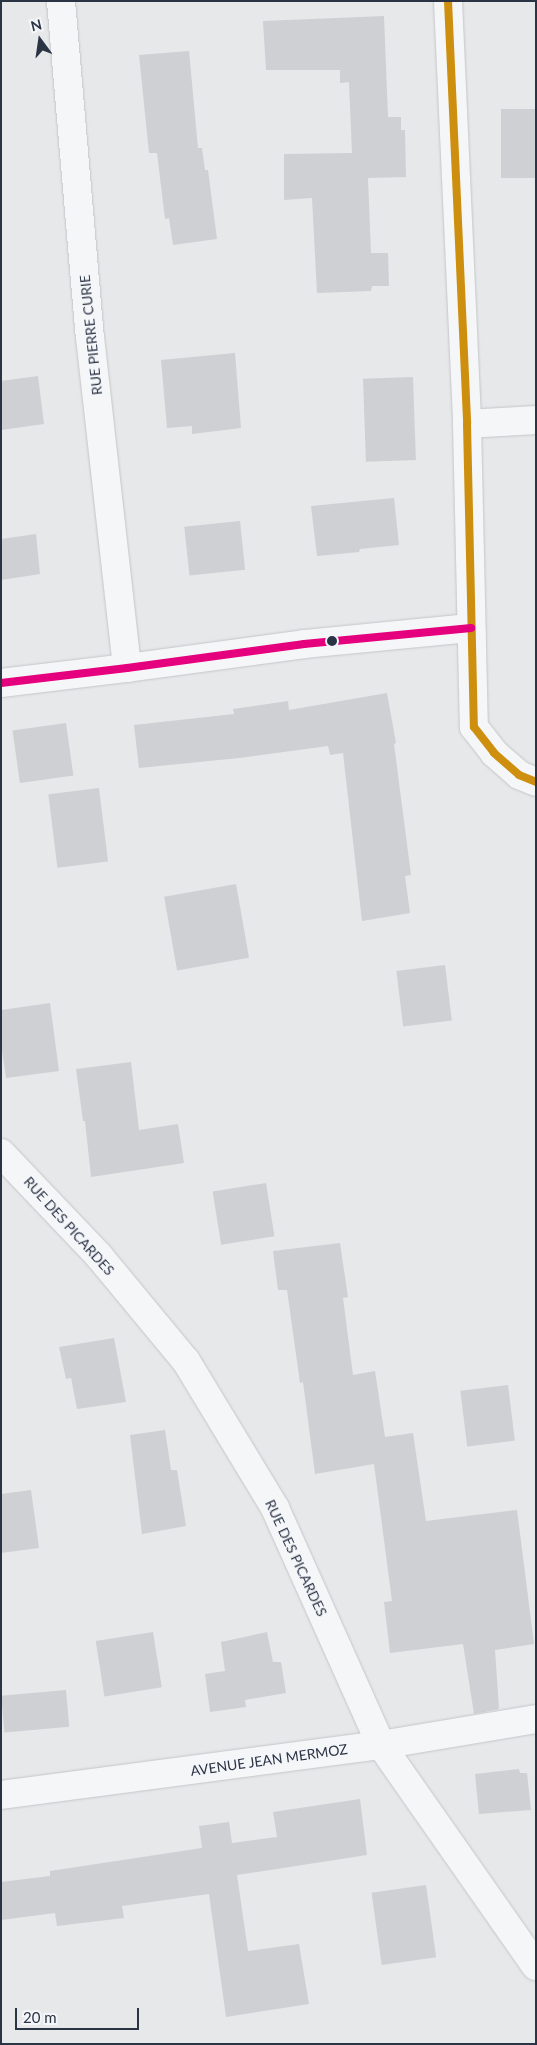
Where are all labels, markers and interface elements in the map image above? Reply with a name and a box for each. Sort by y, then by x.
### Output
north arrow [15,15,65,65]
text: N [29,15,44,35]
street label: RUE PIERRE CURIE [76,274,106,396]
unlabelled marker [327,636,337,646]
street label: RUE DES PICARDES [20,1173,118,1279]
street label: RUE DES PICARDES [262,1497,330,1619]
street label: AVENUE JEAN MERMOZ [189,1741,349,1779]
scale bar [18,1998,141,2030]
text: 20 m [23,2008,57,2026]

